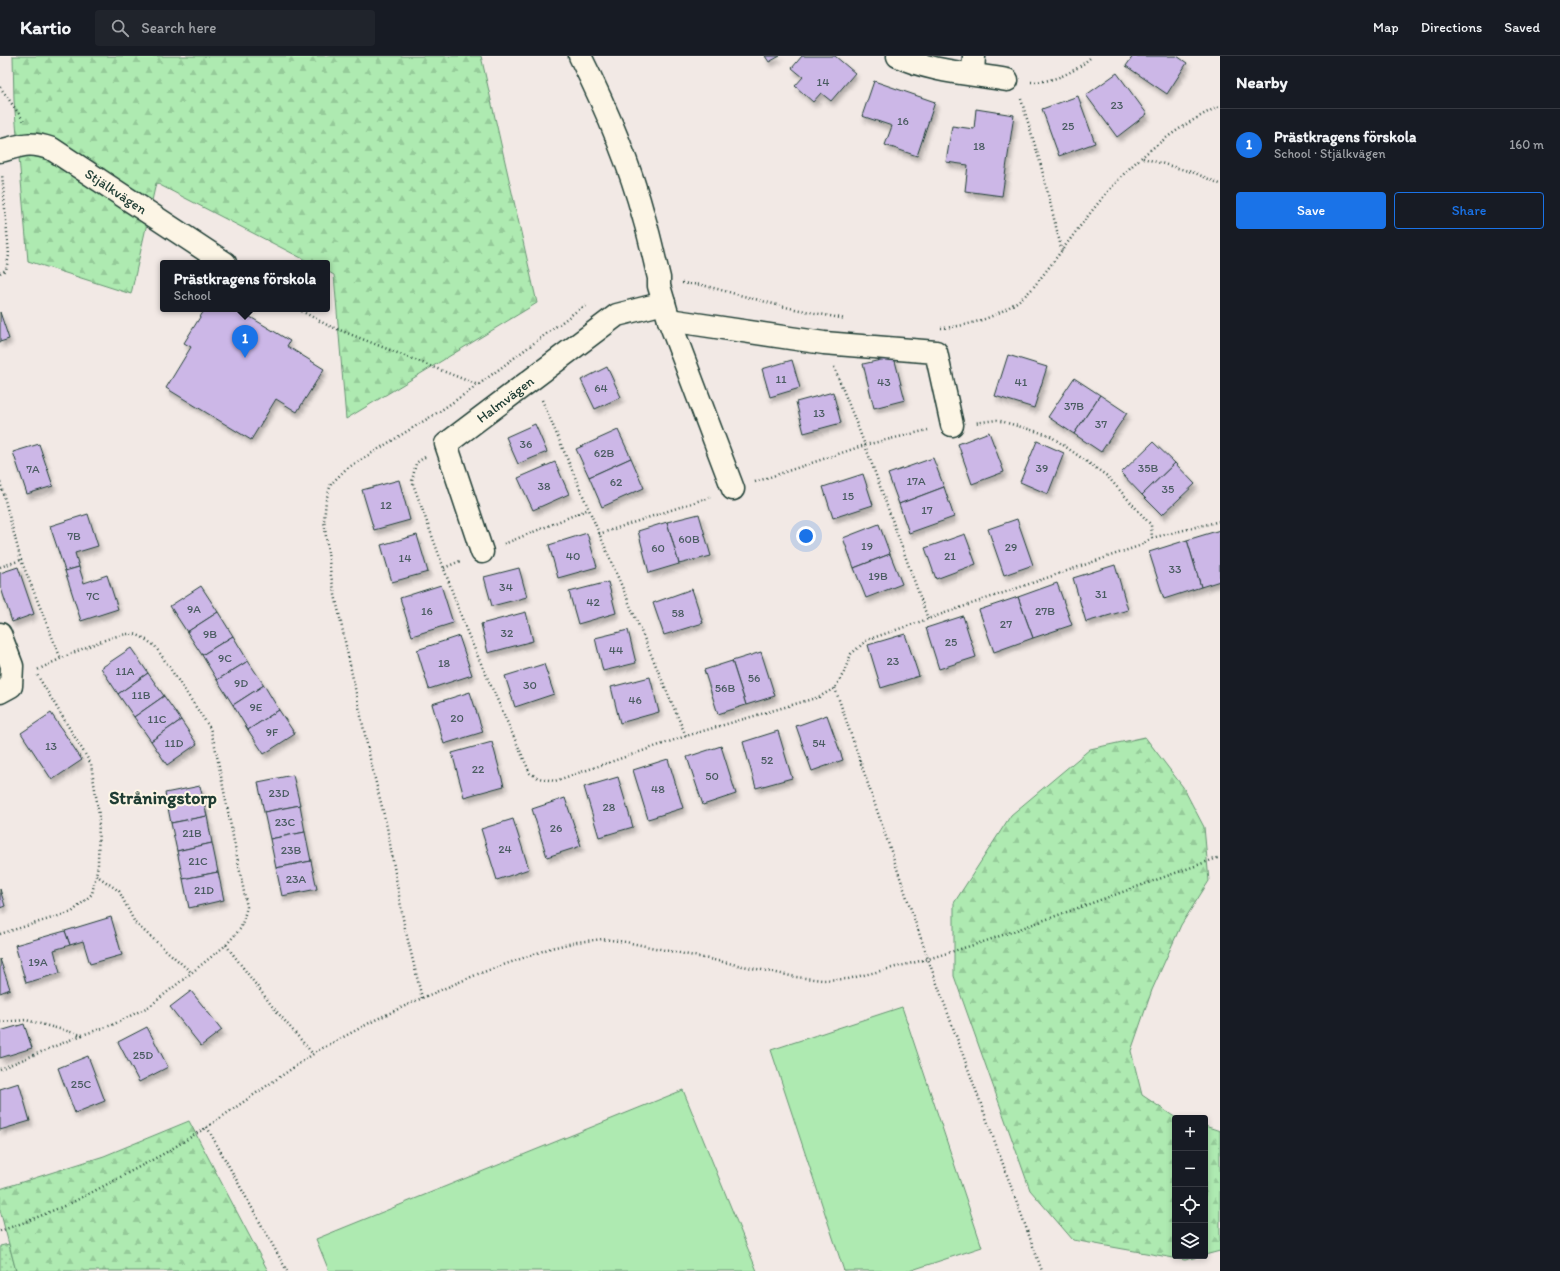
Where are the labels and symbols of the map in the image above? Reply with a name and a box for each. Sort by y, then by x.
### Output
house number: 14 [817,75,829,89]
house number: 23 [1111,98,1124,112]
house number: 16 [897,114,909,128]
house number: 25 [1062,119,1074,133]
house number: 18 [973,139,985,153]
street label: Stjälkvägen [82,165,150,218]
pin: 1 [232,325,258,358]
street label: Halmvägen [473,372,538,426]
house number: 11 [775,372,787,386]
house number: 43 [877,375,891,389]
house number: 41 [1015,375,1028,389]
house number: 64 [594,381,608,395]
house number: 37B [1064,399,1084,413]
house number: 13 [813,406,826,420]
house number: 37 [1095,417,1107,431]
house number: 36 [520,437,532,451]
house number: 62B [594,446,614,460]
house number: 39 [1036,461,1048,475]
house number: 35B [1138,461,1159,475]
house number: 7A [26,462,40,476]
house number: 17A [906,474,926,488]
house number: 62 [610,475,623,489]
house number: 38 [537,479,551,493]
house number: 35 [1162,482,1174,496]
house number: 15 [842,489,854,503]
house number: 12 [380,498,393,512]
house number: 17 [921,503,933,517]
your location [796,526,816,546]
house number: 7B [67,529,81,543]
house number: 60B [678,532,700,546]
house number: 19 [861,539,873,553]
house number: 29 [1005,540,1017,554]
house number: 60 [651,541,665,555]
house number: 40 [566,549,580,563]
house number: 21 [944,549,956,563]
house number: 14 [399,551,411,565]
house number: 33 [1168,562,1182,576]
house number: 19B [868,569,888,583]
house number: 34 [499,580,513,594]
house number: 31 [1095,587,1107,601]
house number: 7C [86,589,100,603]
house number: 42 [586,595,600,609]
house number: 9A [187,602,201,616]
house number: 16 [421,604,433,618]
house number: 27B [1035,604,1055,618]
house number: 58 [672,606,685,620]
house number: 27 [1000,617,1012,631]
house number: 32 [501,626,514,640]
house number: 9B [203,627,217,641]
house number: 25 [945,635,957,649]
house number: 44 [609,643,623,657]
house number: 9C [218,651,232,665]
house number: 23 [887,654,900,668]
house number: 18 [438,656,450,670]
house number: 11A [116,664,135,678]
house number: 56 [748,671,760,685]
house number: 9D [234,676,248,690]
house number: 30 [523,678,537,692]
house number: 56B [715,681,735,695]
house number: 11B [132,688,151,702]
house number: 46 [628,693,642,707]
house number: 9E [250,700,263,714]
house number: 20 [450,711,464,725]
house number: 11C [148,712,167,726]
house number: 9F [266,725,279,739]
house number: 11D [164,736,184,750]
house number: 54 [812,736,826,750]
house number: 13 [45,739,58,753]
house number: 52 [761,753,774,767]
house number: 22 [472,762,485,776]
house number: 50 [705,769,719,783]
house number: 48 [651,782,665,796]
house number: 23D [269,786,289,800]
district label: Stråningstorp [109,787,217,809]
house number: 28 [603,800,616,814]
house number: 23C [275,815,296,829]
house number: 26 [550,821,562,835]
house number: 21B [182,826,202,840]
house number: 24 [498,842,512,856]
house number: 23B [281,843,302,857]
house number: 21C [188,854,208,868]
house number: 23A [286,872,307,886]
house number: 21D [194,883,214,897]
house number: 19A [28,955,48,969]
house number: 25D [133,1048,153,1062]
house number: 25C [71,1077,91,1091]

